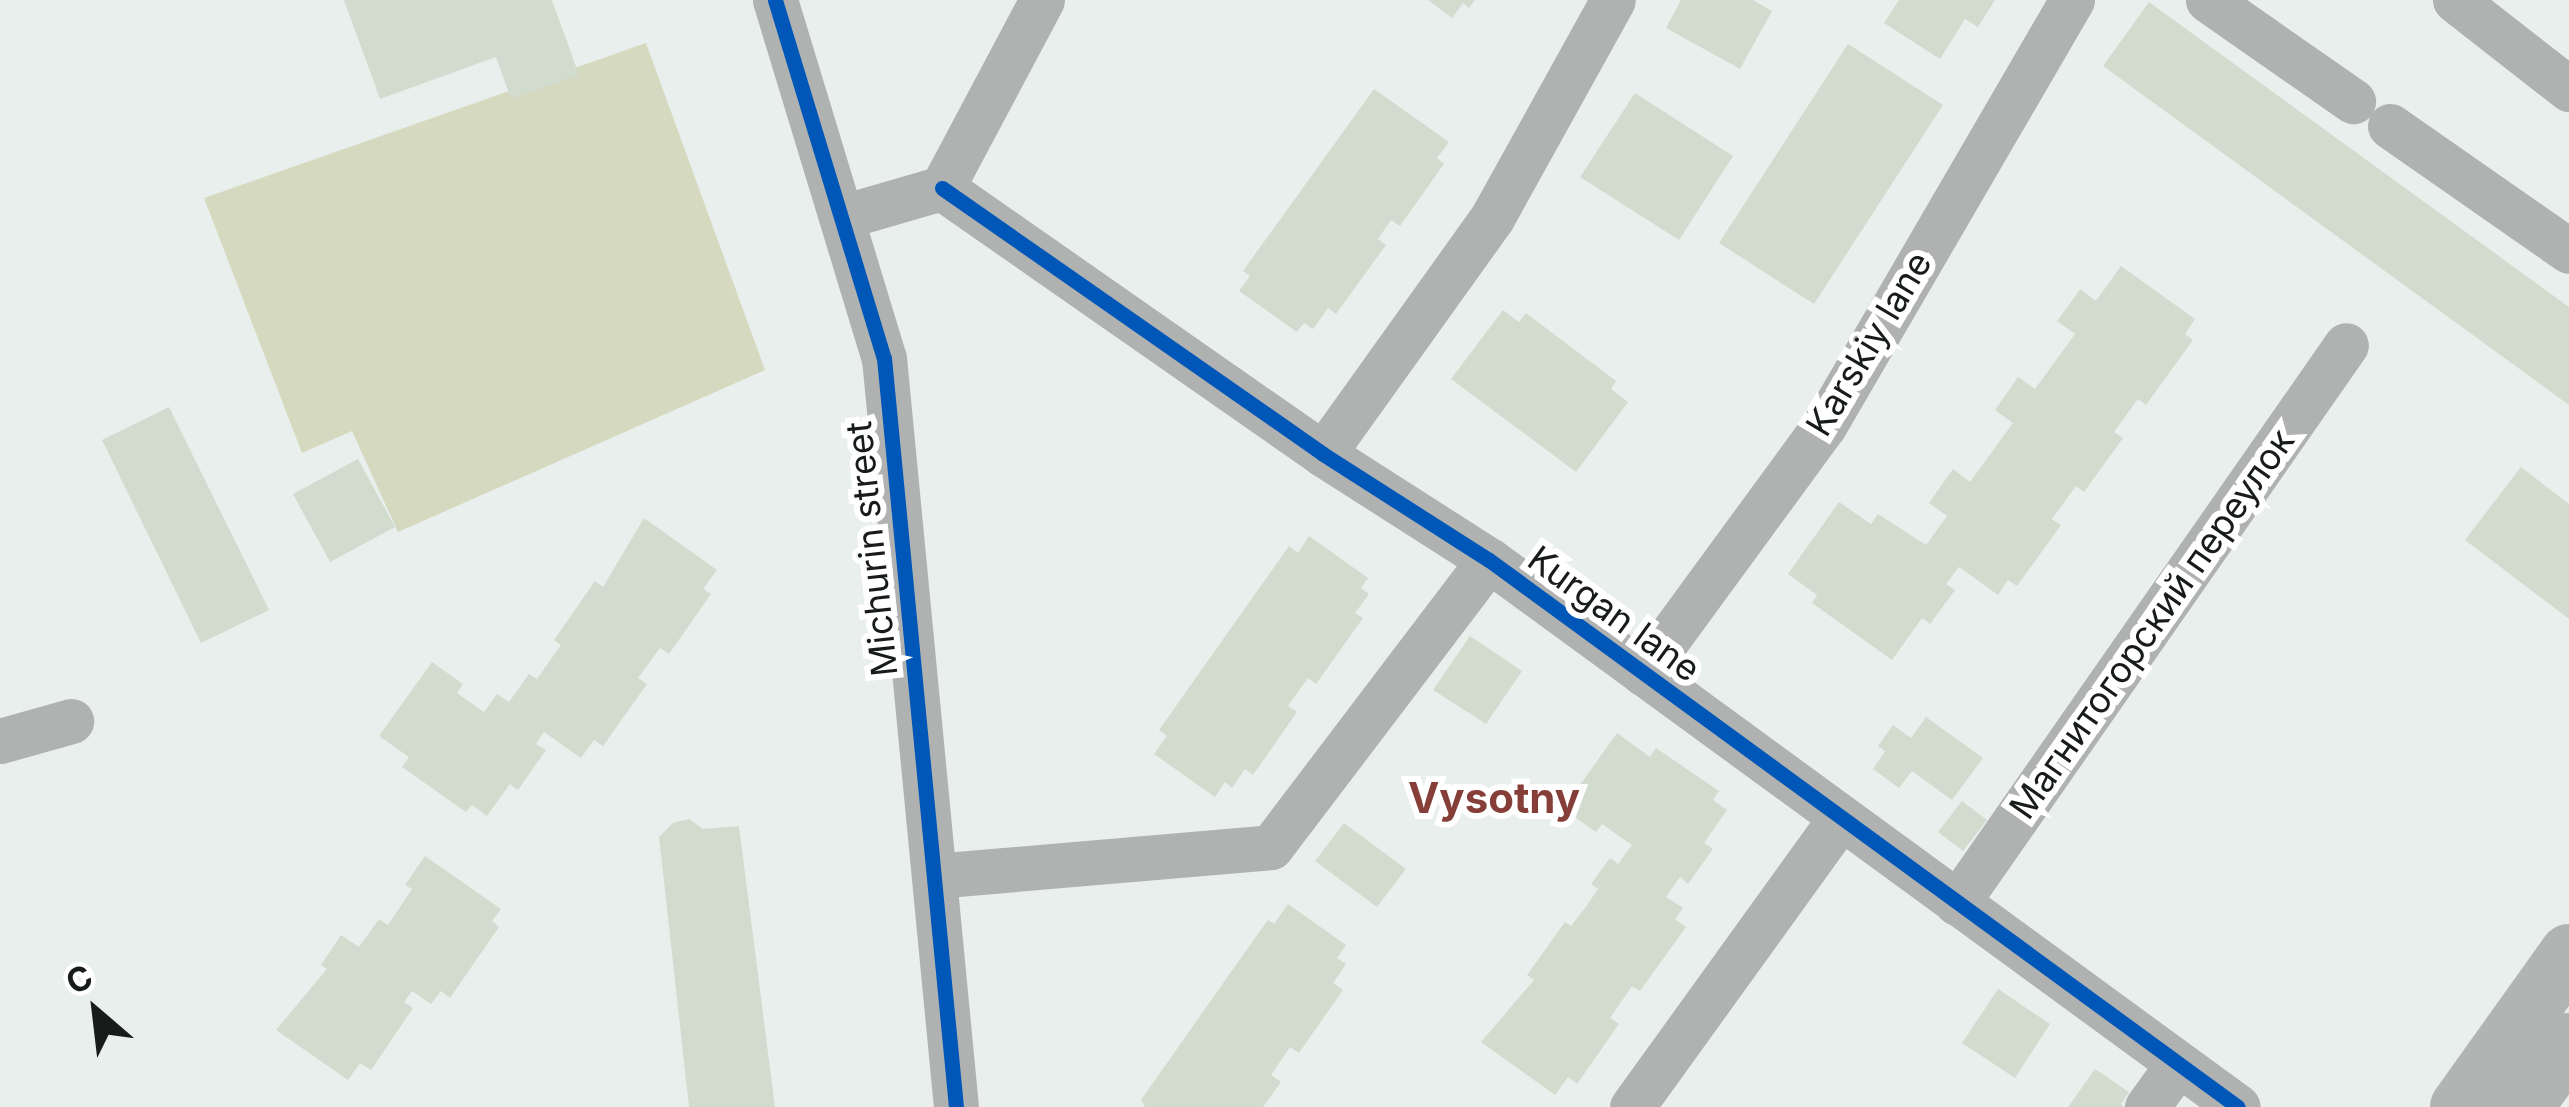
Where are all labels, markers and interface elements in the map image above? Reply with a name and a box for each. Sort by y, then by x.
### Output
street label: Karskiy lane [1797,244,1941,444]
street label: Michurin street [837,419,907,679]
street label: Магнитогорский переулок [2001,421,2303,827]
street label: Kurgan lane [1520,537,1708,691]
district label: Vysotny [1408,773,1580,823]
north arrow [36,951,156,1071]
text: С [59,956,99,1003]

